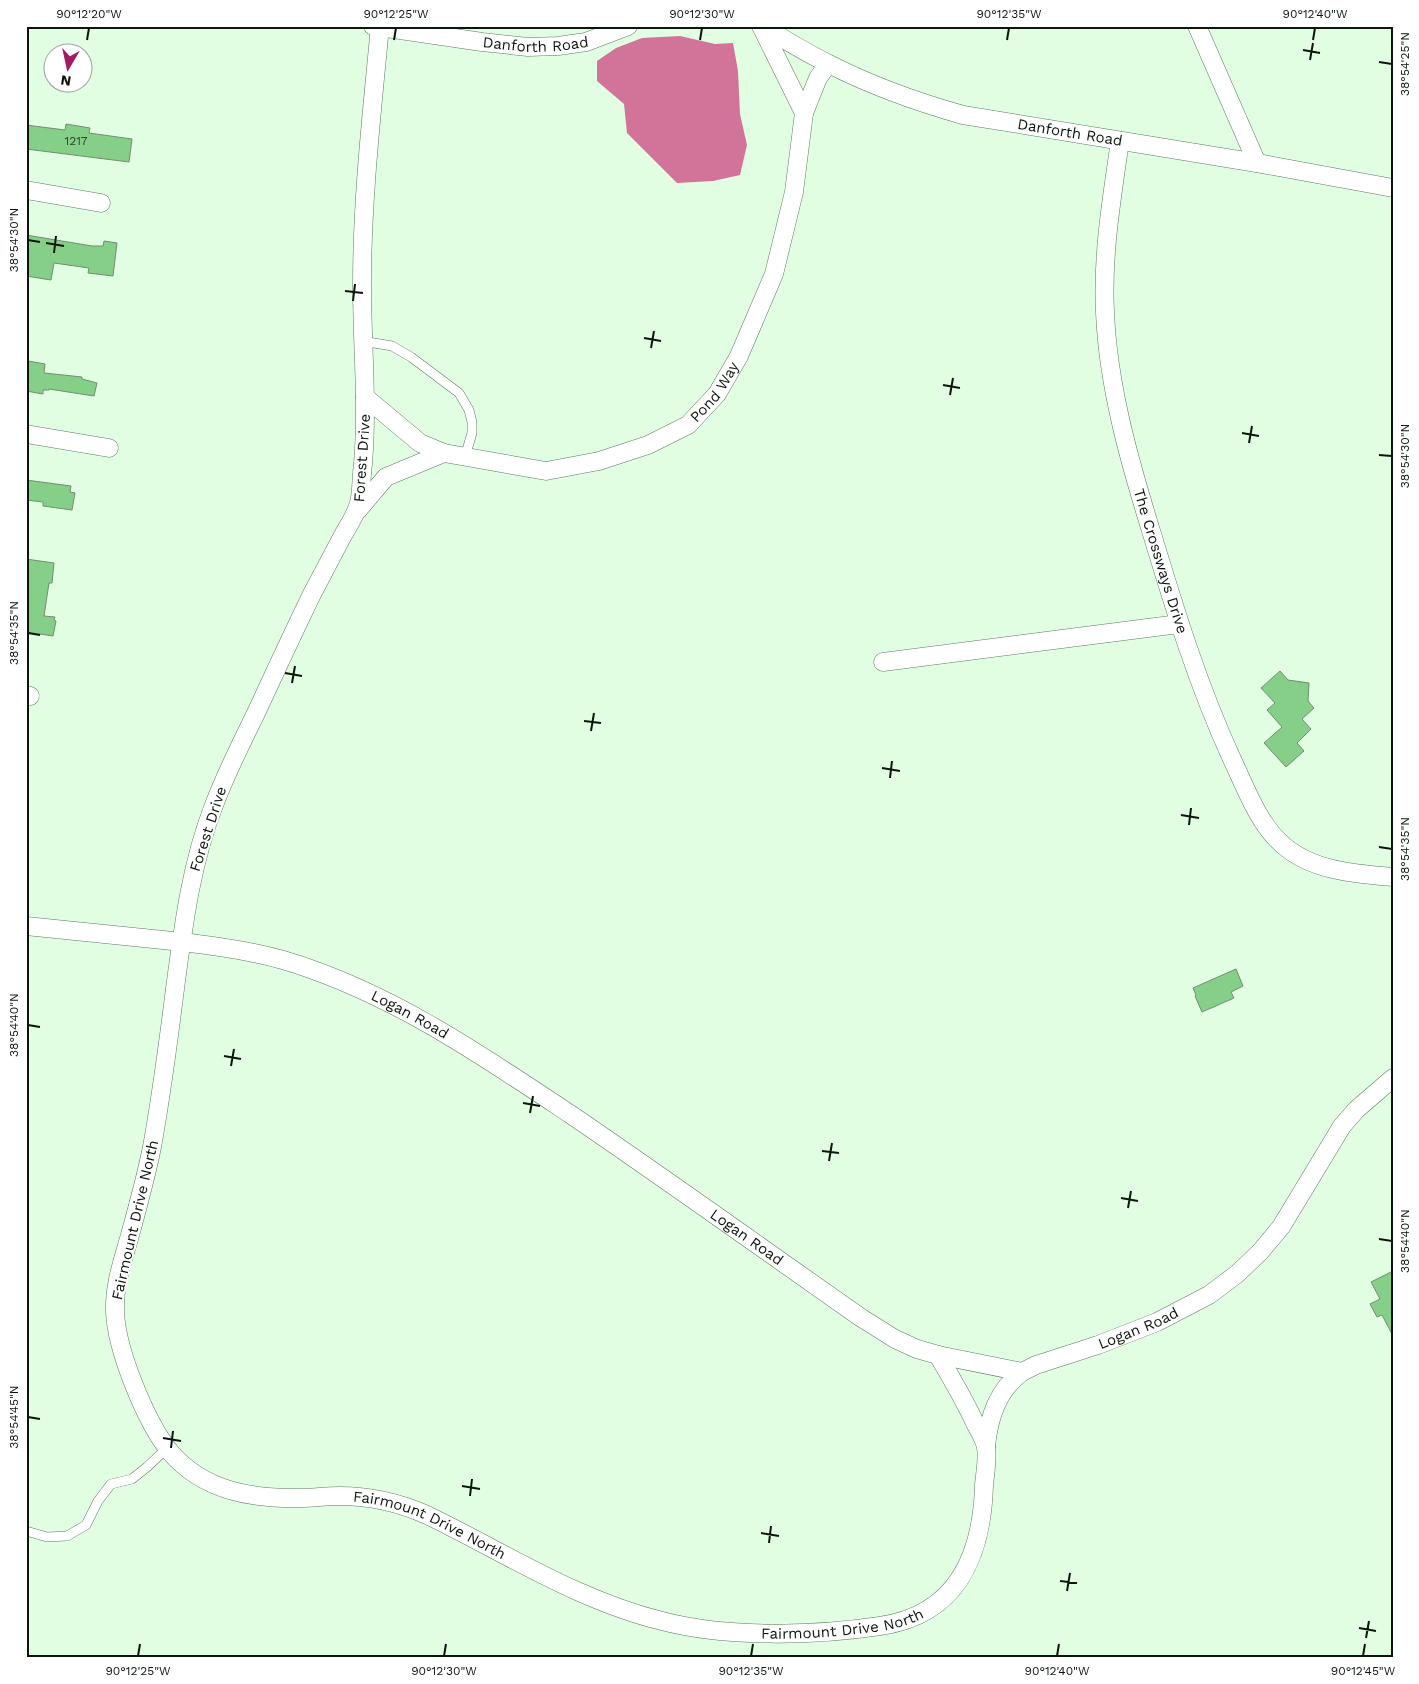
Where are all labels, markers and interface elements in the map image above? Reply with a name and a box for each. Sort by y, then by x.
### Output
text: 90°12'20"W [56,7,122,21]
text: 90°12'25"W [363,7,429,21]
text: 90°12'30"W [669,7,735,21]
text: 90°12'35"W [976,7,1042,21]
text: 90°12'40"W [1283,7,1348,21]
text: 38°54'25"N [1398,32,1412,96]
street label: Danforth Road [482,33,590,56]
north arrow [42,42,92,92]
text: N [60,72,72,90]
street label: Danforth Road [1016,115,1124,150]
house number: 1217 [64,134,88,148]
text: 38°54'30"N [7,208,21,272]
street label: Pond Way [686,358,743,426]
street label: Forest Drive [350,413,374,503]
text: 38°54'30"N [1398,424,1412,488]
street label: The Crossways Drive [1130,487,1192,636]
text: 38°54'35"N [7,601,21,665]
street label: Forest Drive [186,784,230,874]
text: 38°54'35"N [1398,817,1412,881]
street label: Logan Road [368,987,452,1043]
text: 38°54'40"N [7,993,21,1057]
street label: Fairmount Drive North [108,1138,162,1302]
street label: Logan Road [707,1205,787,1269]
text: 38°54'40"N [1398,1209,1412,1273]
street label: Logan Road [1096,1303,1182,1353]
text: 38°54'45"N [7,1385,21,1449]
street label: Fairmount Drive North [352,1488,509,1563]
street label: Fairmount Drive North [761,1605,926,1643]
text: 90°12'25"W [105,1664,171,1678]
text: 90°12'30"W [411,1664,477,1678]
text: 90°12'35"W [718,1664,784,1678]
text: 90°12'40"W [1025,1664,1090,1678]
text: 90°12'45"W [1331,1664,1396,1678]

